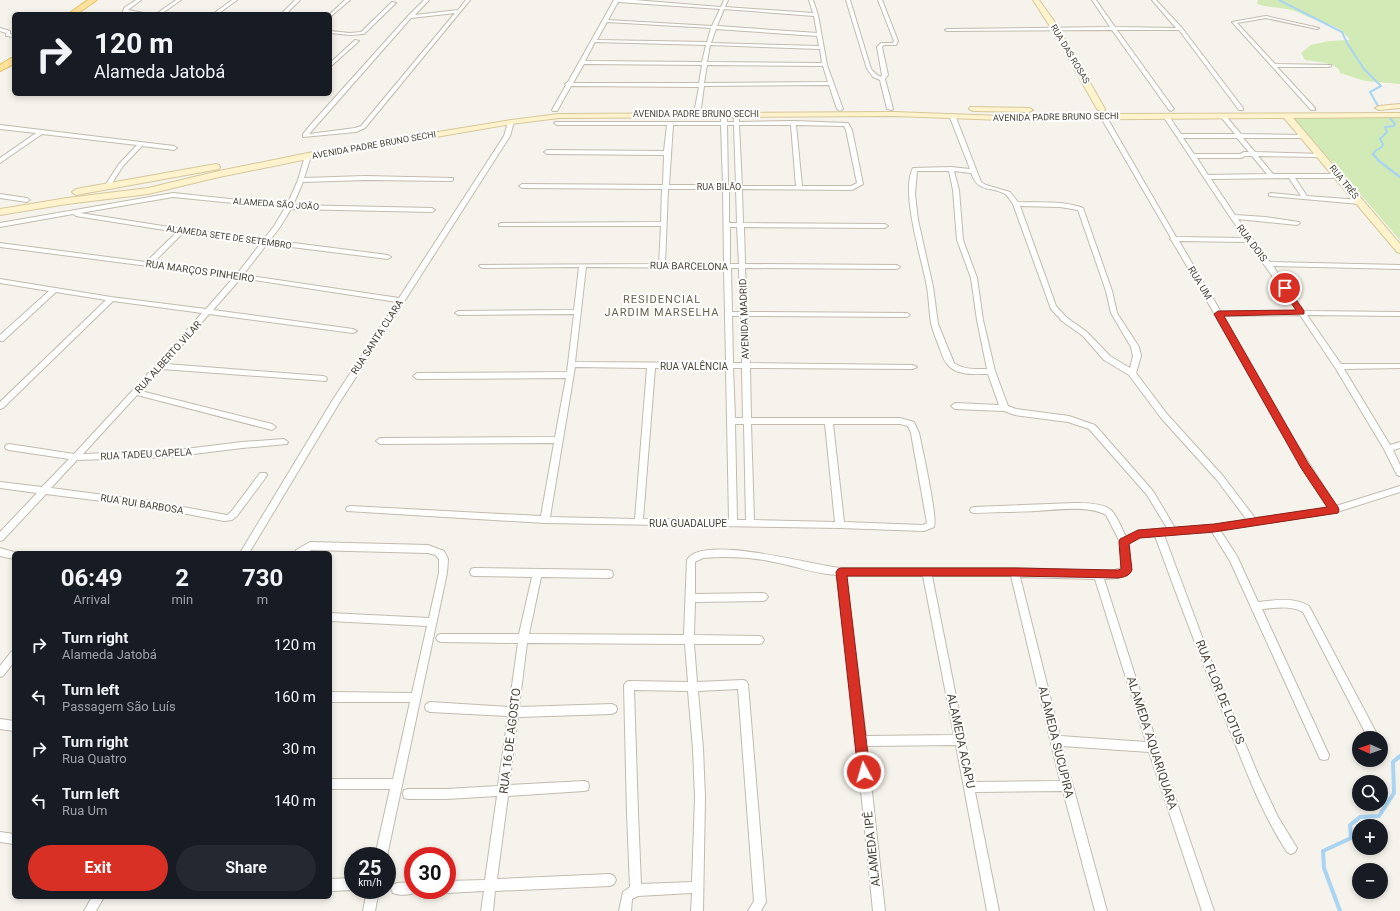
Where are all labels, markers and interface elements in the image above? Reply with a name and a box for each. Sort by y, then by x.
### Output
street label: RUA DAS ROSAS [1048,23,1092,85]
text: 120 m [94,27,173,60]
icon: right [28,28,80,80]
text: Alameda Jatobá [94,61,225,82]
street label: AVENIDA PADRE BRUNO SECHI [633,109,759,119]
street label: AVENIDA PADRE BRUNO SECHI [993,111,1119,123]
street label: AVENIDA PADRE BRUNO SECHI [311,129,437,161]
street label: RUA TRÊS [1327,162,1361,201]
street label: RUA BILÃO [697,182,741,192]
street label: ALAMEDA SÃO JOÃO [233,196,319,212]
street label: RUA DOIS [1234,222,1270,264]
street label: ALAMEDA SETE DE SETEMBRO [166,223,292,251]
street label: RUA MARÇOS PINHEIRO [145,258,255,284]
street label: RUA BARCELONA [650,260,729,272]
street label: RUA UM [1186,264,1214,302]
pin [1268,271,1302,305]
icon: arrive [1274,277,1296,299]
street label: AVENIDA MADRID [737,278,751,360]
district label: RESIDENCIAL JARDIM MARSELHA [605,293,719,319]
street label: RUA SANTA CLARA [349,297,406,376]
street label: RUA ALBERTO VILAR [133,319,203,395]
street label: RUA VALÊNCIA [660,360,729,372]
street label: RUA TADEU CAPELA [100,446,193,462]
street label: RUA RUI BARBOSA [100,492,185,516]
street label: RUA GUADALUPE [649,518,727,529]
text: 06:49 [61,564,123,592]
text: 2 [175,564,189,592]
text: 730 [242,564,283,592]
text: Arrival [73,592,110,607]
text: min [171,592,193,607]
text: m [257,592,268,607]
text: Turn right [62,629,128,647]
icon: right [28,634,50,656]
text: 120 m [274,636,316,654]
street label: RUA FLOR DE LOTUS [1193,638,1247,746]
text: Alameda Jatobá [62,647,157,662]
street label: ALAMEDA AQUARIQUARA [1124,675,1180,812]
text: Turn left [62,681,119,699]
street label: ALAMEDA SUCUPIRA [1035,685,1077,799]
icon: left [28,686,50,708]
street label: RUA 16 DE AGOSTO [497,687,523,795]
text: 160 m [274,688,316,706]
street label: ALAMEDA ACAPU [944,692,978,790]
text: Passagem São Luís [62,699,176,714]
north arrow [1352,731,1388,767]
map controls [1352,731,1388,899]
text: Turn right [62,733,128,751]
icon: right [28,738,50,760]
text: 30 m [282,740,316,758]
text: Rua Quatro [62,751,127,766]
position arrow [843,751,885,793]
button: search [1352,775,1388,811]
text: Turn left [62,785,119,803]
icon: left [28,790,50,812]
text: 140 m [274,792,316,810]
text: Rua Um [62,803,107,818]
street label: ALAMEDA IPÊ [860,810,883,888]
button: + [1352,819,1388,855]
button: Exit [28,845,168,891]
button: Share [176,845,316,891]
speed limit sign: 30 [404,847,456,899]
text: 25 [359,856,381,880]
button: − [1352,863,1388,899]
text: km/h [358,877,382,888]

